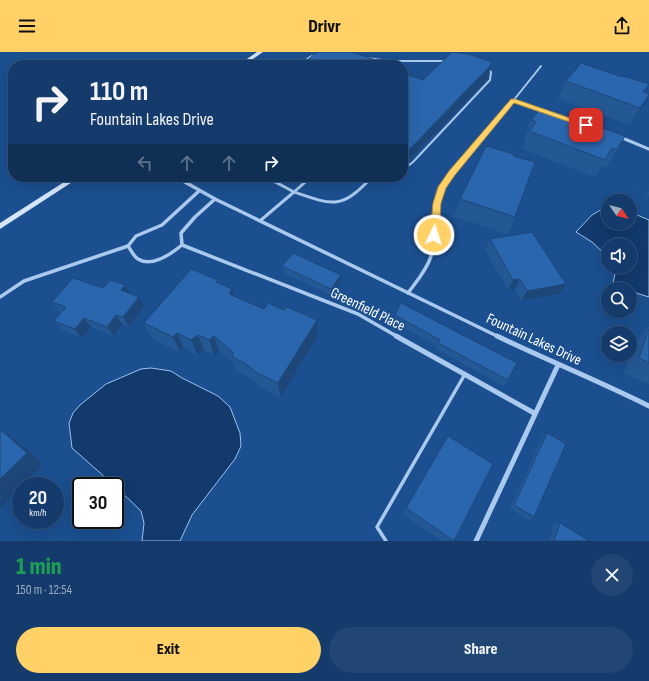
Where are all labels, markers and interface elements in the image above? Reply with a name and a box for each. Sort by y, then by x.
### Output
icon: menu [16,15,38,37]
icon: share [611,15,633,37]
text: Drivr [308,16,341,37]
text: 110 m [90,75,148,108]
icon: right [24,76,76,128]
pin [569,108,603,142]
text: Fountain Lakes Drive [90,109,214,130]
icon: arrive [575,114,597,136]
icon: left [134,152,156,174]
icon: ahead [176,152,198,174]
icon: ahead [218,152,240,174]
icon: right [260,152,282,174]
north arrow [601,194,637,230]
map controls [601,194,637,362]
position arrow [413,214,455,256]
button: sound [601,238,637,274]
button: search [601,282,637,318]
street label: Greenfield Place [327,283,408,336]
street label: Fountain Lakes Drive [483,309,585,370]
button: layers [601,326,637,362]
speed limit sign: 30 [72,477,124,529]
text: 20 [29,486,47,510]
text: km/h [29,507,47,519]
text: 1 min [16,552,62,581]
button: close [591,554,633,596]
text: 150 m · 12:54 [16,582,72,598]
button: Exit [16,627,321,673]
button: Share [329,627,633,673]

